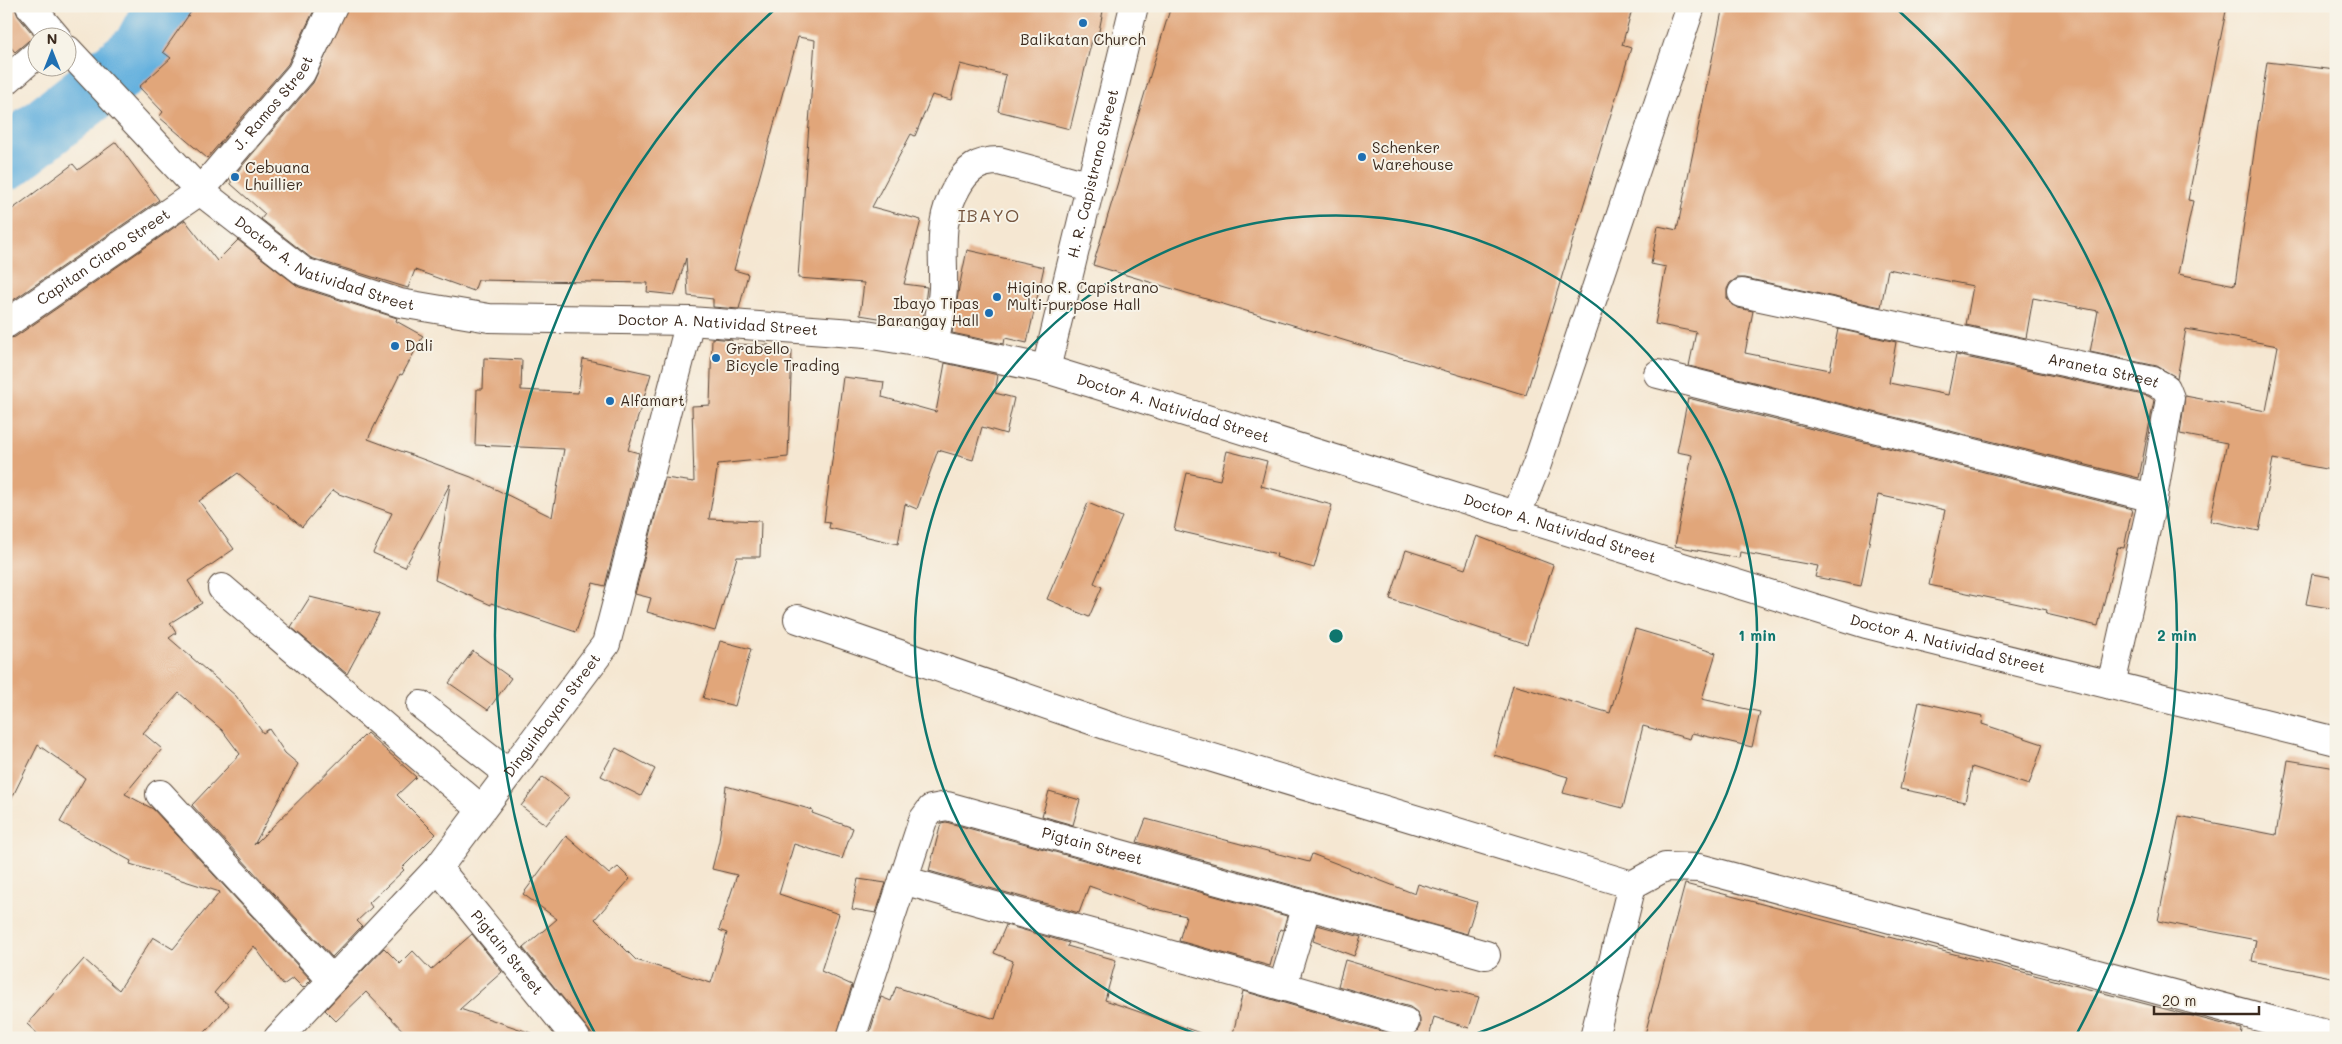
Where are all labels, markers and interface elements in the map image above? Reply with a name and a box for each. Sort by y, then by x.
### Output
marker: Balikatan Church [1077,17,1089,29]
north arrow [28,28,78,78]
text: N [47,29,57,48]
place label: Balikatan Church [1020,29,1146,49]
street label: J. Ramos Street [228,52,317,154]
street label: H. R. Capistrano Street [1062,87,1123,260]
place label: Schenker Warehouse [1372,137,1453,174]
marker: Schenker Warehouse [1356,151,1368,163]
place label: Cebuana Lhuillier [245,157,310,194]
marker: Cebuana Lhuillier [229,171,241,183]
district label: IBAYO [958,203,1020,227]
street label: Capitan Ciano Street [32,204,173,309]
street label: Doctor A. Natividad Street [231,211,416,314]
place label: Higino R. Capistrano Multi-purpose Hall [1007,277,1158,314]
marker: Higino R. Capistrano Multi-purpose Hall [991,291,1003,303]
place label: Ibayo Tipas Barangay Hall [877,293,979,330]
marker: Ibayo Tipas Barangay Hall [983,307,995,319]
street label: Doctor A. Natividad Street [617,309,819,339]
place label: Dali [405,335,433,355]
place label: Grabello Bicycle Trading [726,338,840,375]
marker: Dali [389,340,401,352]
street label: Araneta Street [2046,348,2164,392]
marker: Grabello Bicycle Trading [710,352,722,364]
street label: Doctor A. Natividad Street [1074,368,1272,447]
place label: Alfamart [620,390,685,410]
marker: Alfamart [604,395,616,407]
street label: Doctor A. Natividad Street [1461,488,1659,567]
street label: Doctor A. Natividad Street [1848,609,2048,677]
text: 1 min [1738,625,1776,645]
text: 2 min [2157,625,2197,645]
centre of rings [1327,627,1345,645]
street label: Dinguinbayan Street [499,649,605,781]
street label: Pigtain Street [1040,822,1145,869]
street label: Pigtain Street [467,905,548,999]
scale bar [2154,984,2260,1016]
text: 20 m [2162,990,2196,1010]

